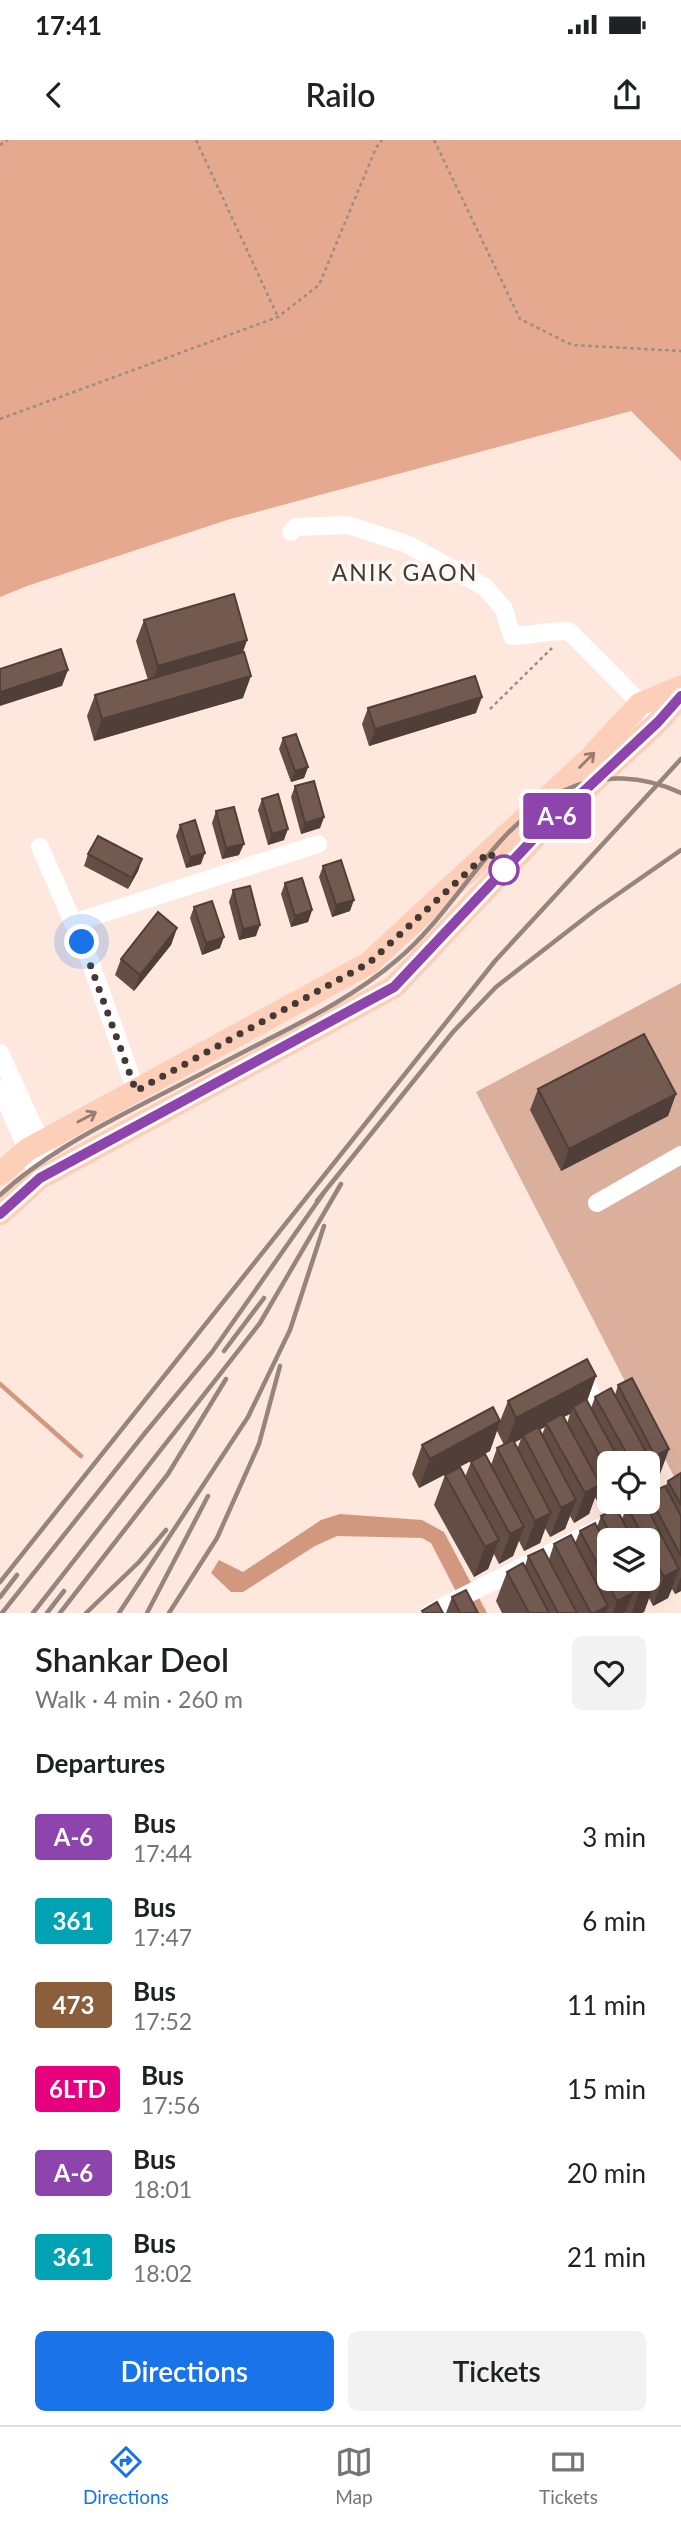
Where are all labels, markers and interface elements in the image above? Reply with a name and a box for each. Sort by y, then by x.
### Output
text: 17:41 [35,9,102,41]
text: Railo [305,75,376,114]
icon: back [35,76,73,114]
icon: share [608,76,646,114]
district label: ANIK GAON [332,558,478,586]
one-way arrow [579,752,596,769]
line badge: A-6 [517,793,597,839]
text: A-6 [537,801,577,830]
unlabelled marker [489,855,519,885]
your location [64,924,99,959]
one-way arrow [77,1110,97,1124]
map controls [597,1451,660,1591]
button: locate [597,1451,660,1514]
button: layers [597,1528,660,1591]
button: heart [572,1636,646,1710]
text: Shankar Deol [35,1639,229,1679]
text: Walk · 4 min · 260 m [35,1685,243,1713]
text: Departures [35,1747,165,1779]
text: Bus [133,1807,176,1839]
text: 3 min [582,1821,646,1853]
text: A-6 [54,1822,93,1851]
text: 17:44 [133,1839,192,1867]
text: Bus [133,1891,176,1923]
text: 6 min [582,1905,646,1937]
text: 361 [53,1906,94,1935]
text: 17:47 [133,1923,192,1951]
text: Bus [133,1975,176,2007]
text: 11 min [567,1989,646,2021]
text: 473 [53,1990,94,2019]
text: 17:52 [133,2007,192,2035]
text: Bus [141,2059,184,2091]
text: 15 min [567,2073,646,2105]
text: 6LTD [49,2074,106,2103]
text: 17:56 [141,2091,200,2119]
text: Bus [133,2143,176,2175]
text: 20 min [567,2157,646,2189]
text: A-6 [54,2158,93,2187]
text: 18:01 [133,2175,192,2203]
text: Bus [133,2227,176,2259]
text: 21 min [567,2241,646,2273]
text: 361 [53,2242,94,2271]
text: 18:02 [133,2259,192,2287]
button: Directions [35,2331,334,2411]
button: Tickets [348,2331,646,2411]
tab: Directions [83,2443,169,2508]
tab: Map [335,2443,373,2508]
tab: Tickets [539,2443,598,2508]

